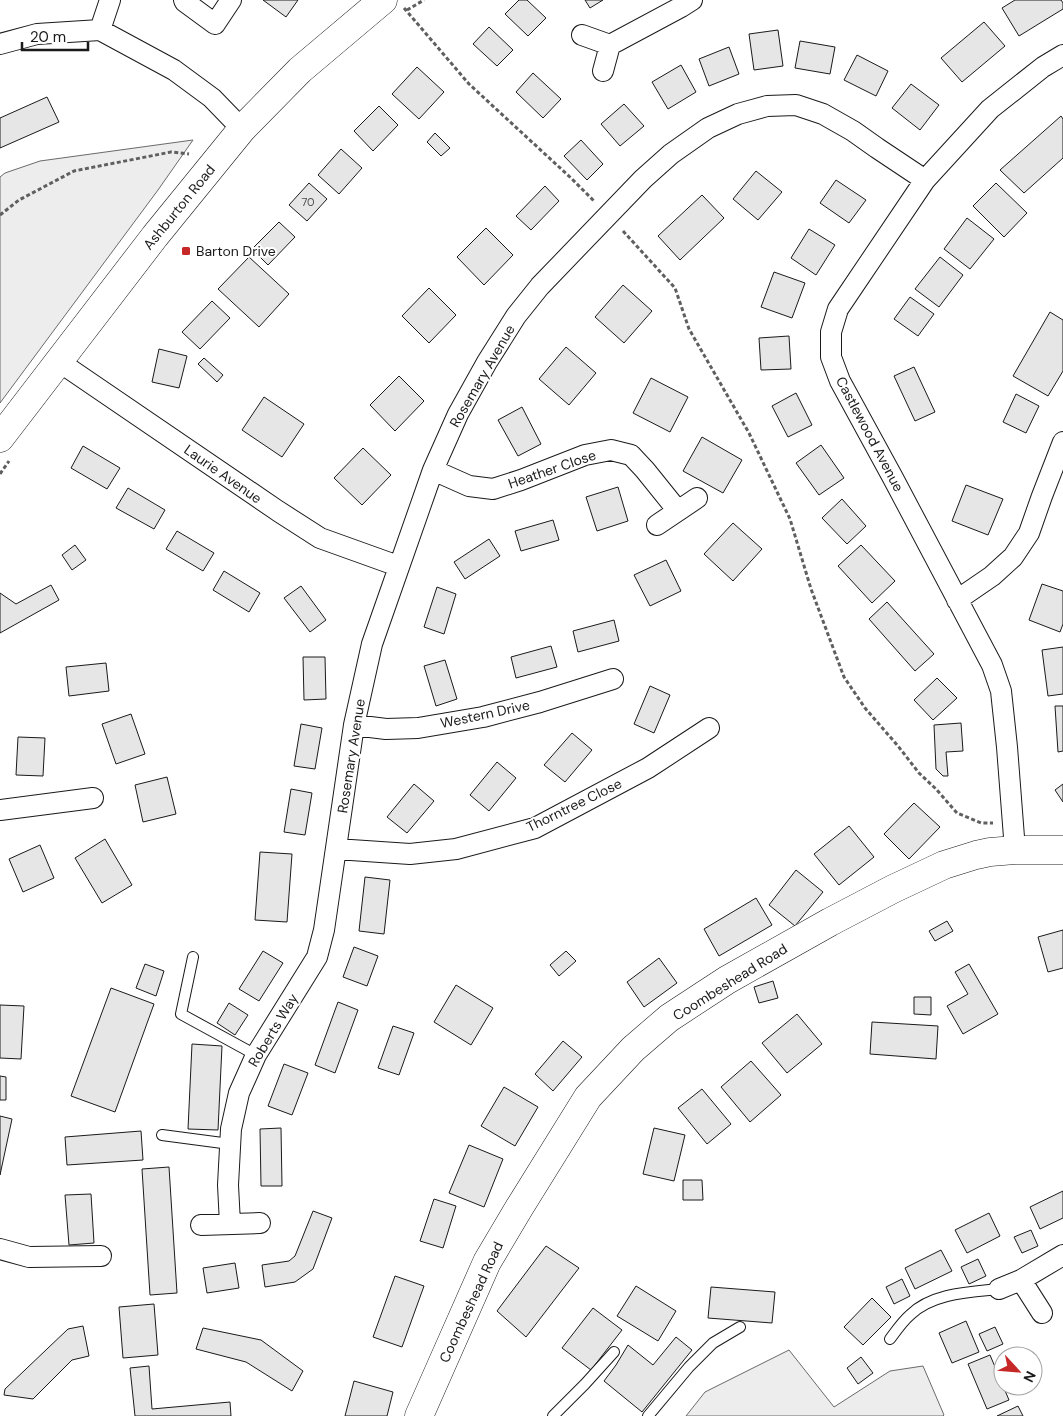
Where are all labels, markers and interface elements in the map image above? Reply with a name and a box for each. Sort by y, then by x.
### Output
scale bar [22,20,89,52]
text: 20 m [30,27,66,47]
street label: Ashburton Road [139,161,219,253]
house number: 70 [301,195,315,209]
place label: Barton Drive [196,242,276,260]
marker: Barton Drive [180,245,192,257]
street label: Rosemary Avenue [445,321,519,431]
street label: Castlewood Avenue [832,373,908,495]
street label: Laurie Avenue [181,441,265,507]
street label: Heather Close [506,446,598,492]
street label: Western Drive [439,696,531,732]
street label: Rosemary Avenue [333,697,369,814]
street label: Thorntree Close [523,774,625,836]
street label: Coombeshead Road [669,940,791,1024]
street label: Roberts Way [244,990,302,1070]
street label: Coombeshead Road [435,1239,507,1365]
north arrow [993,1346,1043,1396]
text: N [1019,1368,1040,1385]

